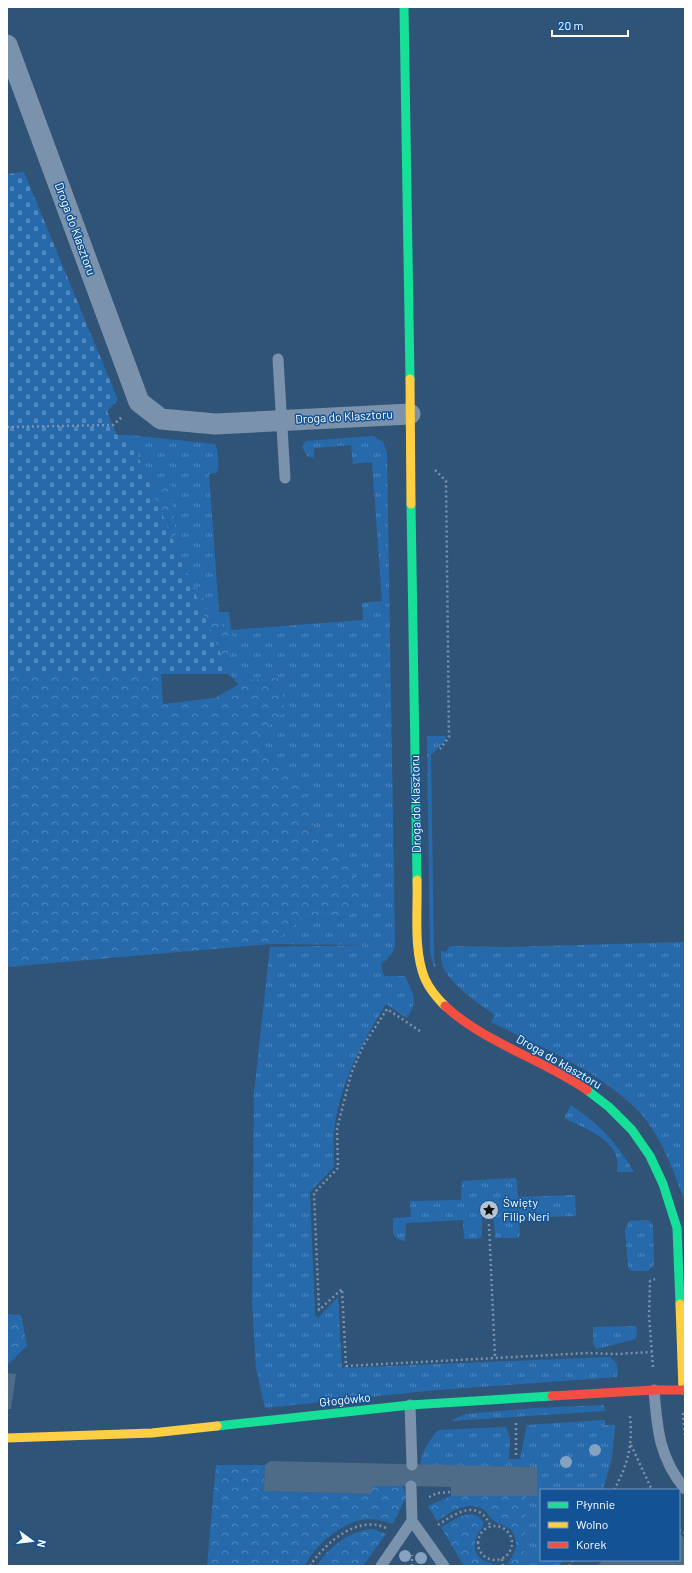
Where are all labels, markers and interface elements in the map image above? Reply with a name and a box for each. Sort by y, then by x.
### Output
scale bar [552,12,628,38]
text: 20 m [558,18,584,32]
street label: Droga do Klasztoru [53,180,99,277]
street label: Droga do Klasztoru [295,406,393,426]
street label: Droga do Klasztoru [407,755,423,853]
street label: Droga do klasztoru [514,1031,605,1091]
place label: Święty Filip Neri [503,1195,550,1223]
place icon: Święty Filip Neri [478,1199,500,1221]
street label: Głogówko [319,1389,371,1409]
legend [540,1489,680,1561]
text: Płynnie [576,1497,615,1511]
text: Wolno [576,1517,608,1531]
north arrow [12,1521,52,1561]
text: Korek [576,1537,606,1551]
text: N [35,1538,49,1549]

